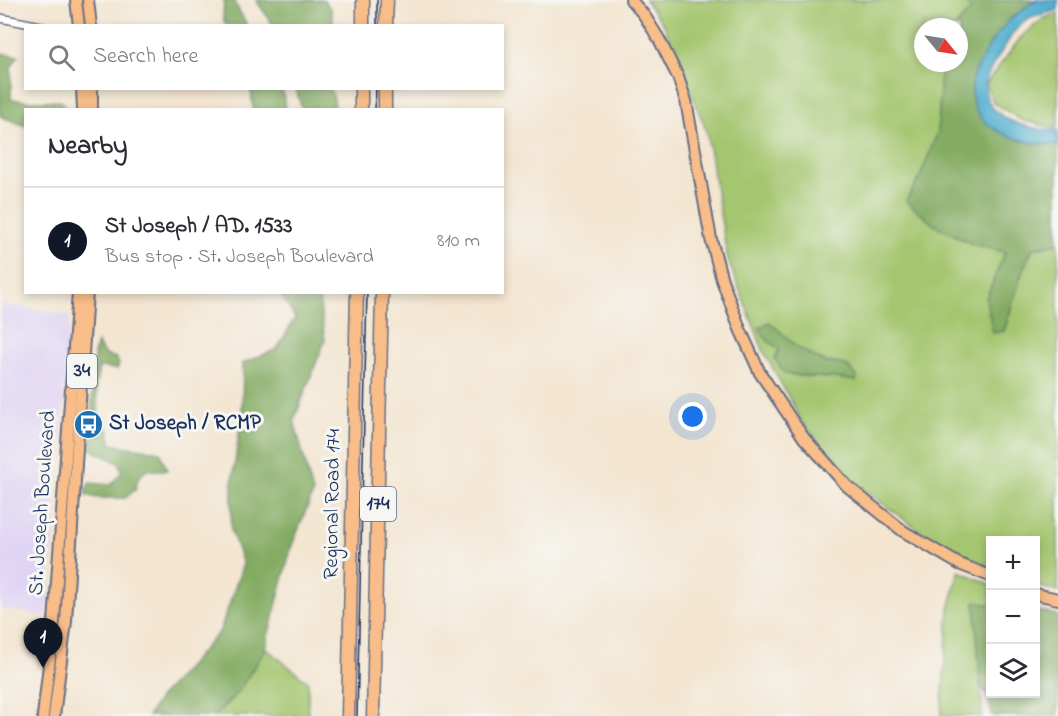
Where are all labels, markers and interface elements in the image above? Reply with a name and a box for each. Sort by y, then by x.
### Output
north arrow [914,18,968,72]
search box [24,24,504,90]
icon: search [45,41,78,74]
text: Search here [93,41,198,73]
text: Nearby [48,128,127,166]
text: St Joseph / AD. 1533 [105,211,292,243]
text: 1 [64,227,71,256]
text: 810 m [437,227,480,256]
text: Bus stop · St. Joseph Boulevard [105,243,374,272]
road number: 34 [67,354,97,388]
your location [678,402,707,431]
bus stop icon: St Joseph / RCMP [72,408,104,440]
street label: St. Joseph Boulevard [22,409,64,596]
place label: St Joseph / RCMP [109,409,261,439]
street label: Regional Road 174 [317,428,351,580]
road number: 174 [360,487,396,521]
map controls [986,536,1040,698]
button: + [986,536,1040,590]
button: − [986,590,1040,644]
pin: 1 [24,618,63,668]
button: layers [986,644,1040,698]

